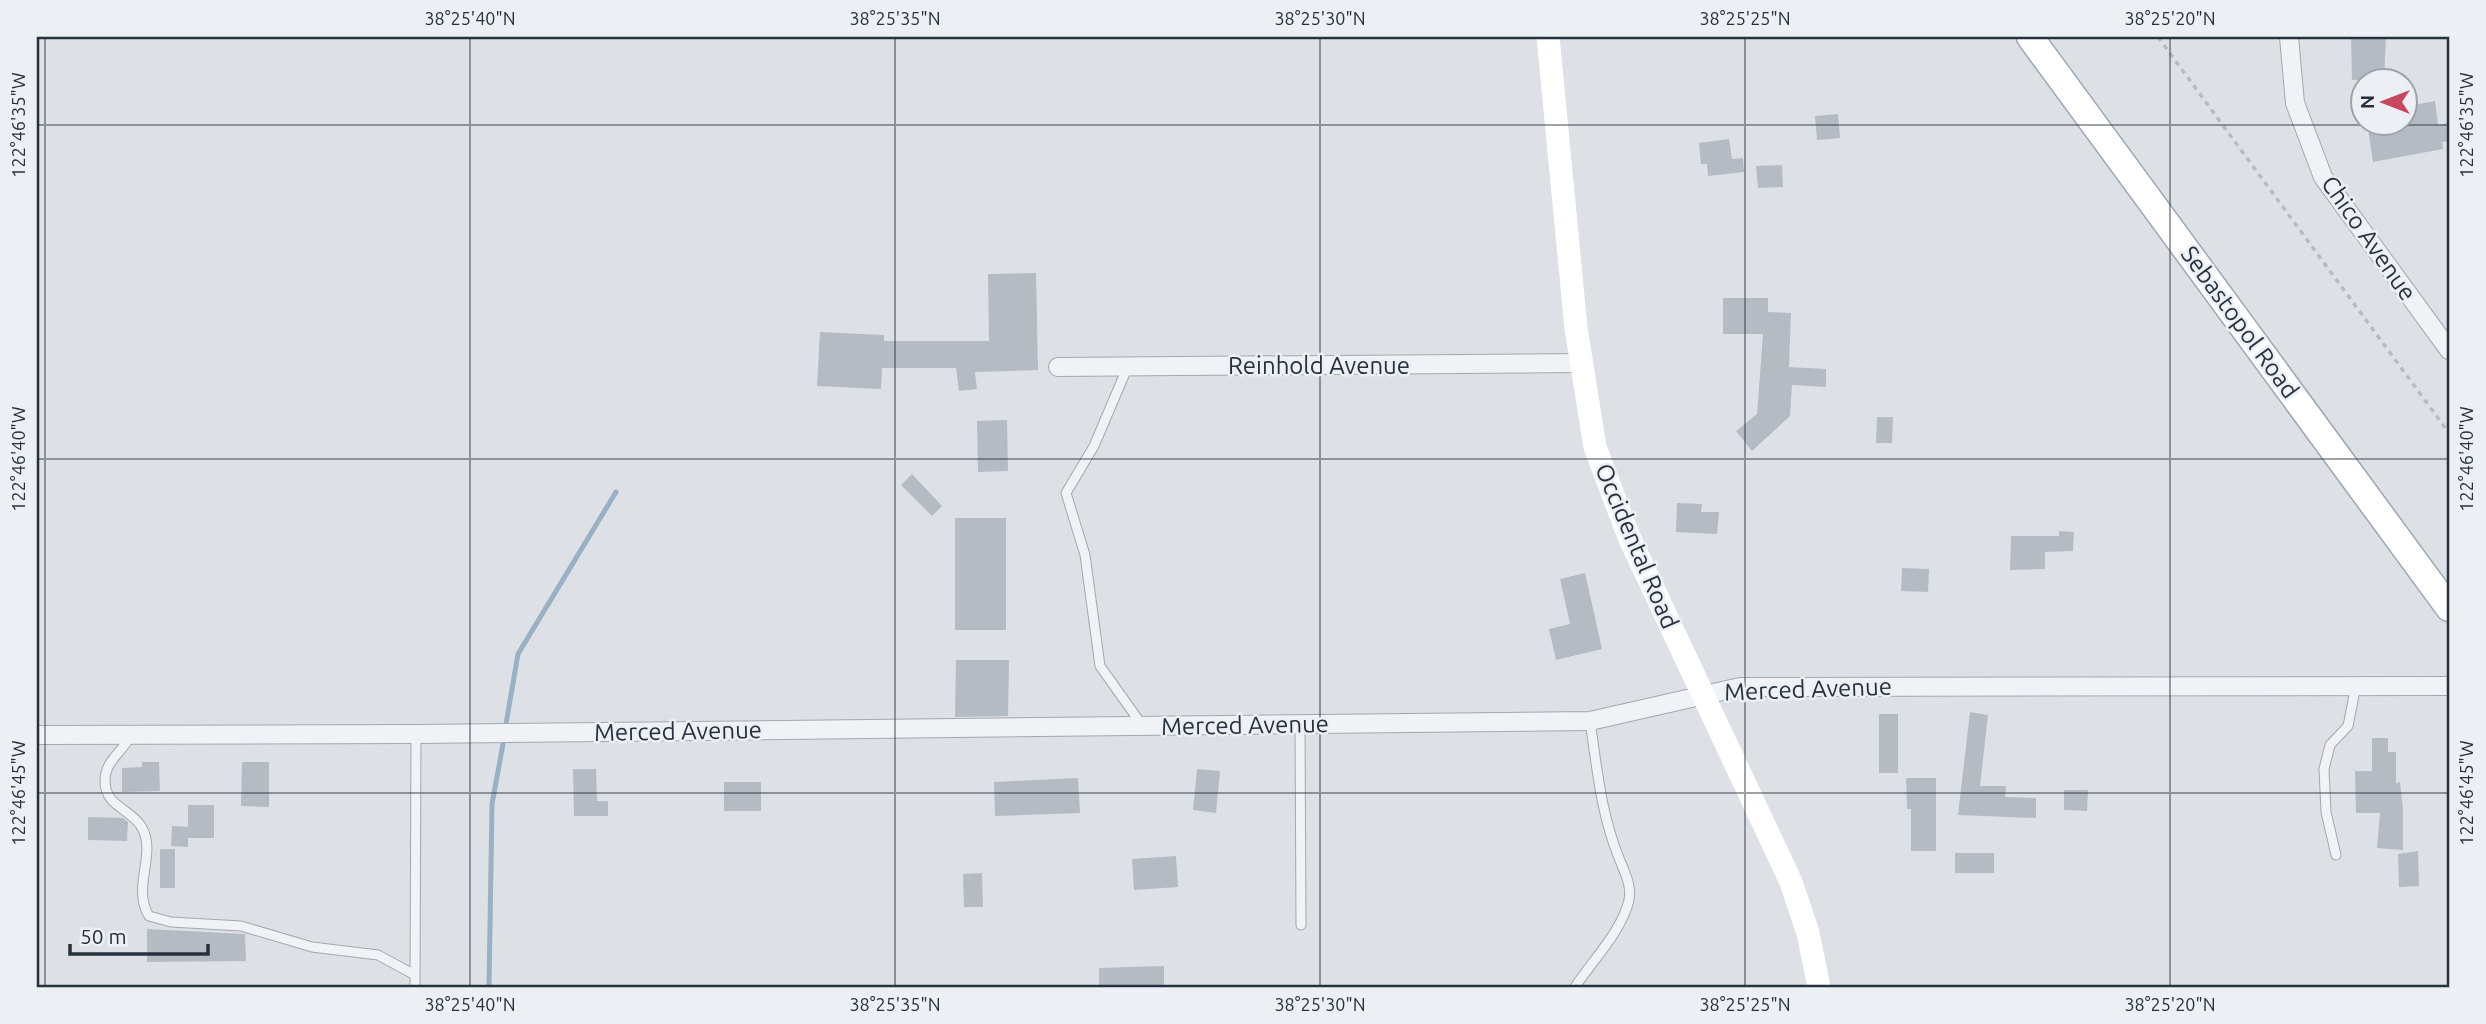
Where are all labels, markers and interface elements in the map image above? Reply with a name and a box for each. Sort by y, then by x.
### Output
text: 38°25'40"N [424,8,516,28]
text: 38°25'35"N [849,8,941,28]
text: 38°25'30"N [1274,8,1366,28]
text: 38°25'25"N [1699,8,1791,28]
text: 38°25'20"N [2124,8,2216,28]
north arrow [2350,66,2420,136]
text: 122°46'35"W [8,72,28,178]
text: 122°46'35"W [2456,72,2476,178]
text: N [2356,95,2378,109]
street label: Chico Avenue [2316,171,2422,305]
street label: Sebastopol Road [2176,241,2304,403]
street label: Reinhold Avenue [1228,352,1410,379]
text: 122°46'40"W [8,406,28,512]
text: 122°46'40"W [2456,406,2476,512]
street label: Occidental Road [1590,459,1684,633]
street label: Merced Avenue [1724,673,1892,705]
street label: Merced Avenue [1161,710,1329,740]
street label: Merced Avenue [594,716,762,746]
text: 122°46'45"W [8,740,28,846]
text: 122°46'45"W [2456,740,2476,846]
scale bar [70,912,208,956]
text: 50 m [80,924,127,948]
text: 38°25'40"N [424,994,516,1014]
text: 38°25'35"N [849,994,941,1014]
text: 38°25'30"N [1274,994,1366,1014]
text: 38°25'25"N [1699,994,1791,1014]
text: 38°25'20"N [2124,994,2216,1014]

